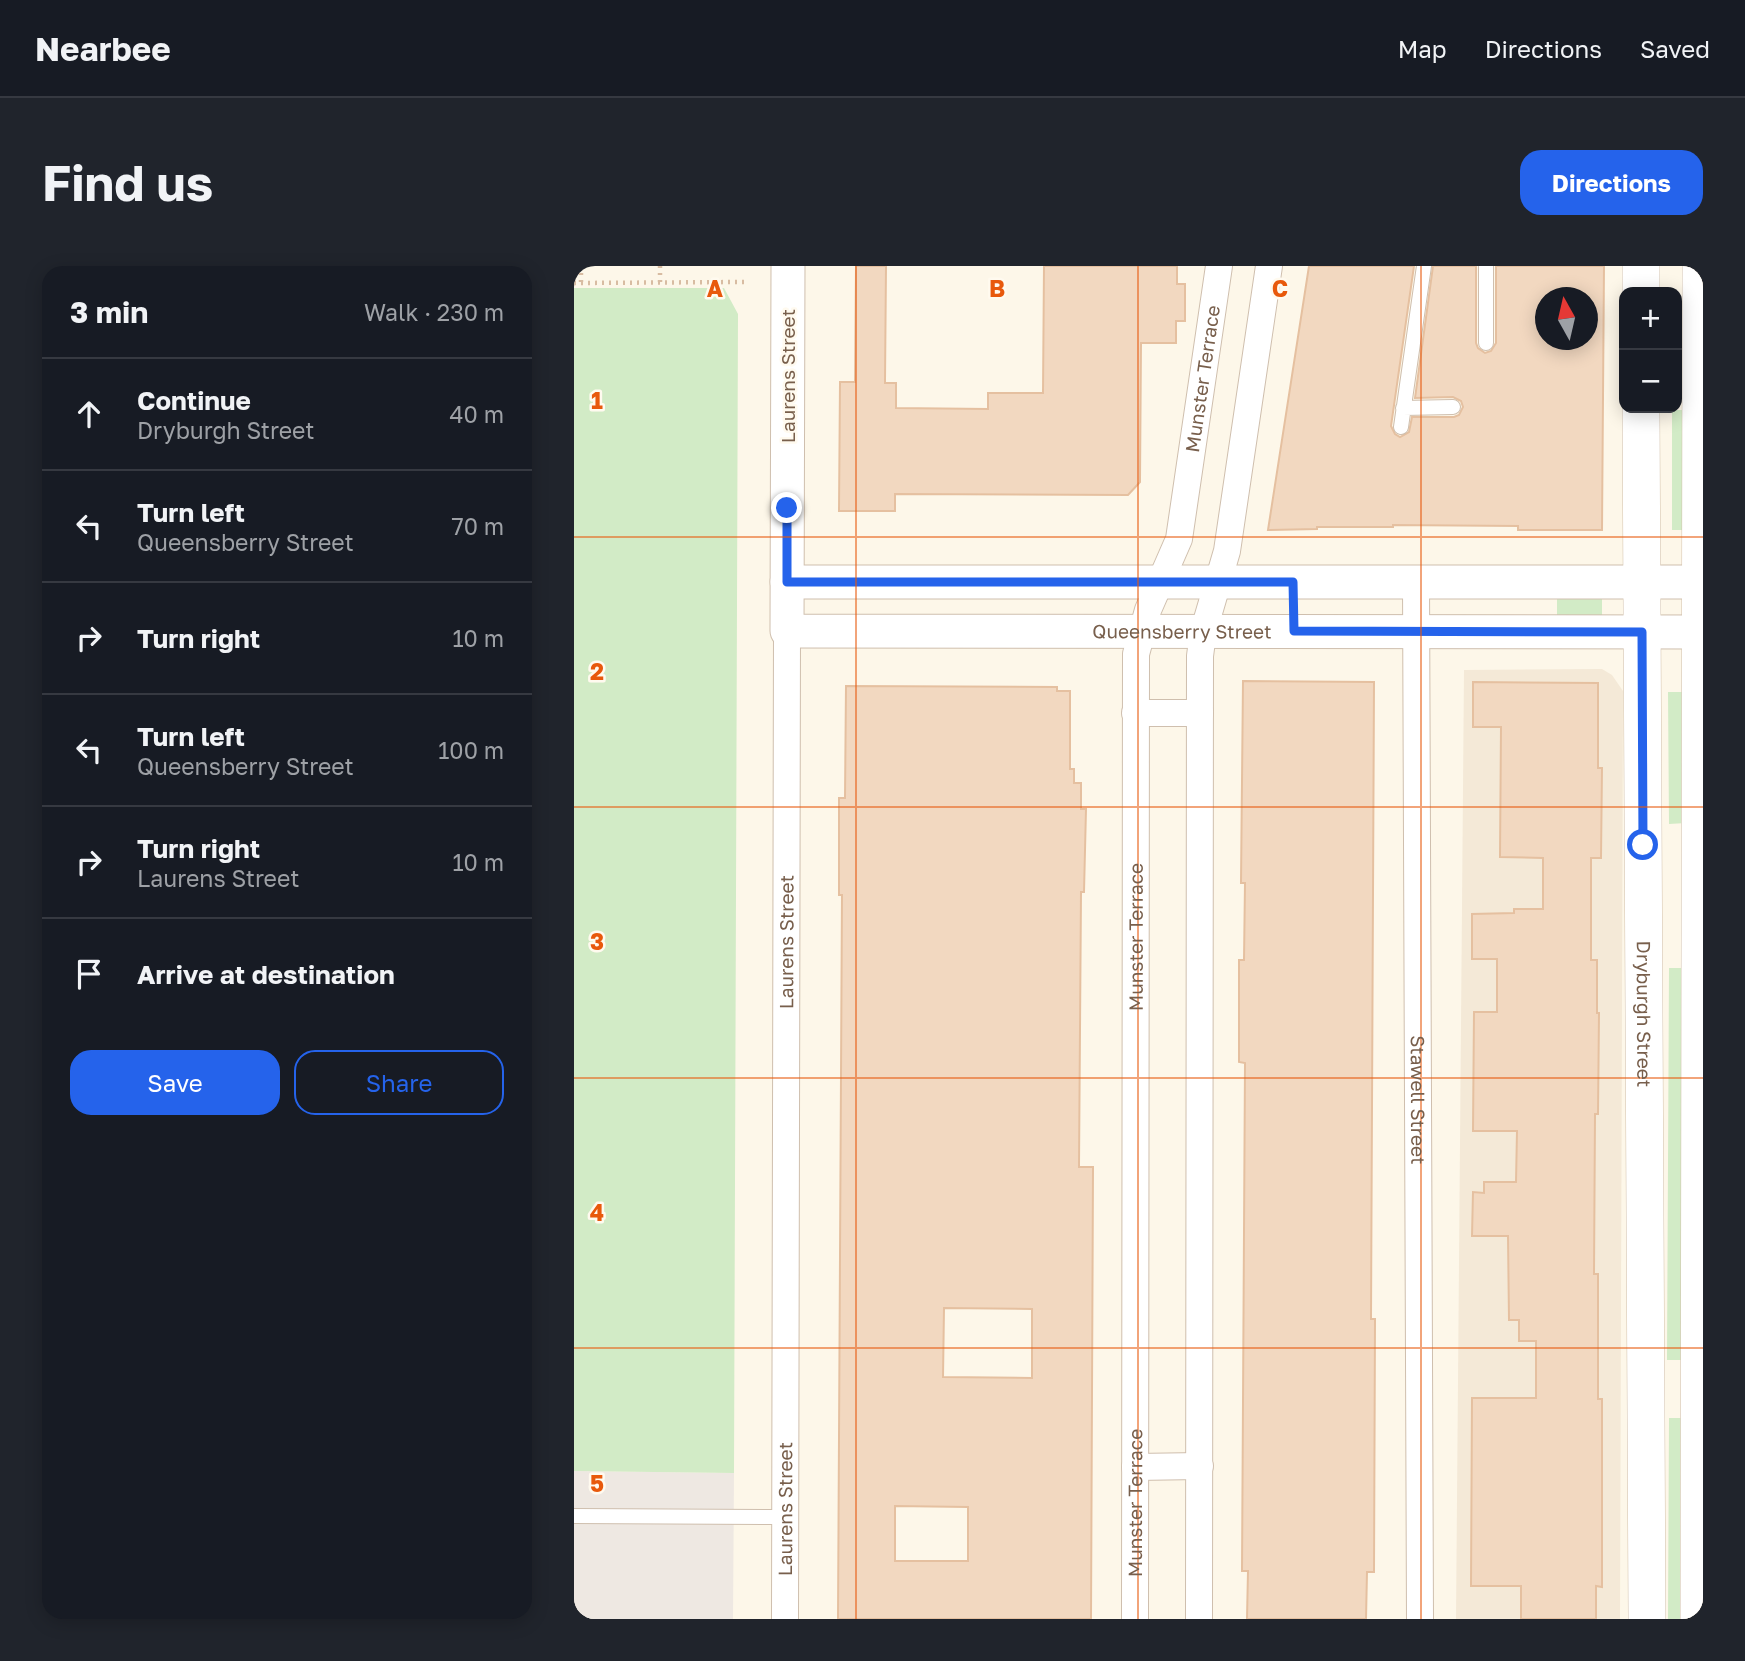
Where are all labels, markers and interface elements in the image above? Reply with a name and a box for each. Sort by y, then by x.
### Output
text: Nearbee [35,29,171,68]
text: Map [1398,34,1447,63]
text: Directions [1485,34,1602,63]
text: Saved [1640,34,1710,63]
button: Directions [1520,150,1703,215]
text: Find us [42,153,213,212]
text: A [707,274,724,302]
text: B [989,274,1005,302]
text: C [1272,274,1288,302]
north arrow [1535,287,1598,350]
map controls [1619,287,1682,413]
button: + [1619,287,1682,350]
text: 3 min [70,294,148,330]
text: Walk · 230 m [364,298,504,326]
street label: Munster Terrace [1180,304,1224,454]
street label: Laurens Street [776,309,799,443]
button: − [1619,350,1682,413]
text: Continue [137,385,251,416]
text: 1 [591,386,603,414]
icon: ahead [70,395,108,433]
text: 40 m [450,400,504,428]
text: Dryburgh Street [137,416,315,444]
route end [771,492,802,523]
text: Turn left [137,497,245,528]
icon: left [70,507,108,545]
text: 70 m [451,512,504,540]
text: Queensberry Street [137,528,354,556]
icon: right [70,619,108,657]
street label: Queensberry Street [1092,619,1272,643]
text: Turn right [137,623,260,654]
text: 10 m [452,624,504,652]
text: 2 [590,657,604,685]
text: Turn left [137,721,245,752]
icon: left [70,731,108,769]
text: 100 m [438,736,504,764]
text: Queensberry Street [137,752,354,780]
route start [1627,829,1658,860]
text: Turn right [137,833,260,864]
icon: right [70,843,108,881]
text: 10 m [452,848,504,876]
street label: Munster Terrace [1124,863,1147,1011]
text: Laurens Street [137,864,300,892]
street label: Laurens Street [774,875,798,1009]
text: 3 [590,927,604,955]
street label: Dryburgh Street [1633,941,1656,1087]
icon: arrive [70,955,108,993]
text: Arrive at destination [137,959,395,990]
street label: Stawell Street [1407,1035,1430,1165]
button: Save [70,1050,280,1115]
button: Share [294,1050,504,1115]
text: 4 [590,1198,604,1226]
street label: Munster Terrace [1123,1429,1146,1577]
street label: Laurens Street [773,1442,796,1576]
text: 5 [590,1469,604,1497]

